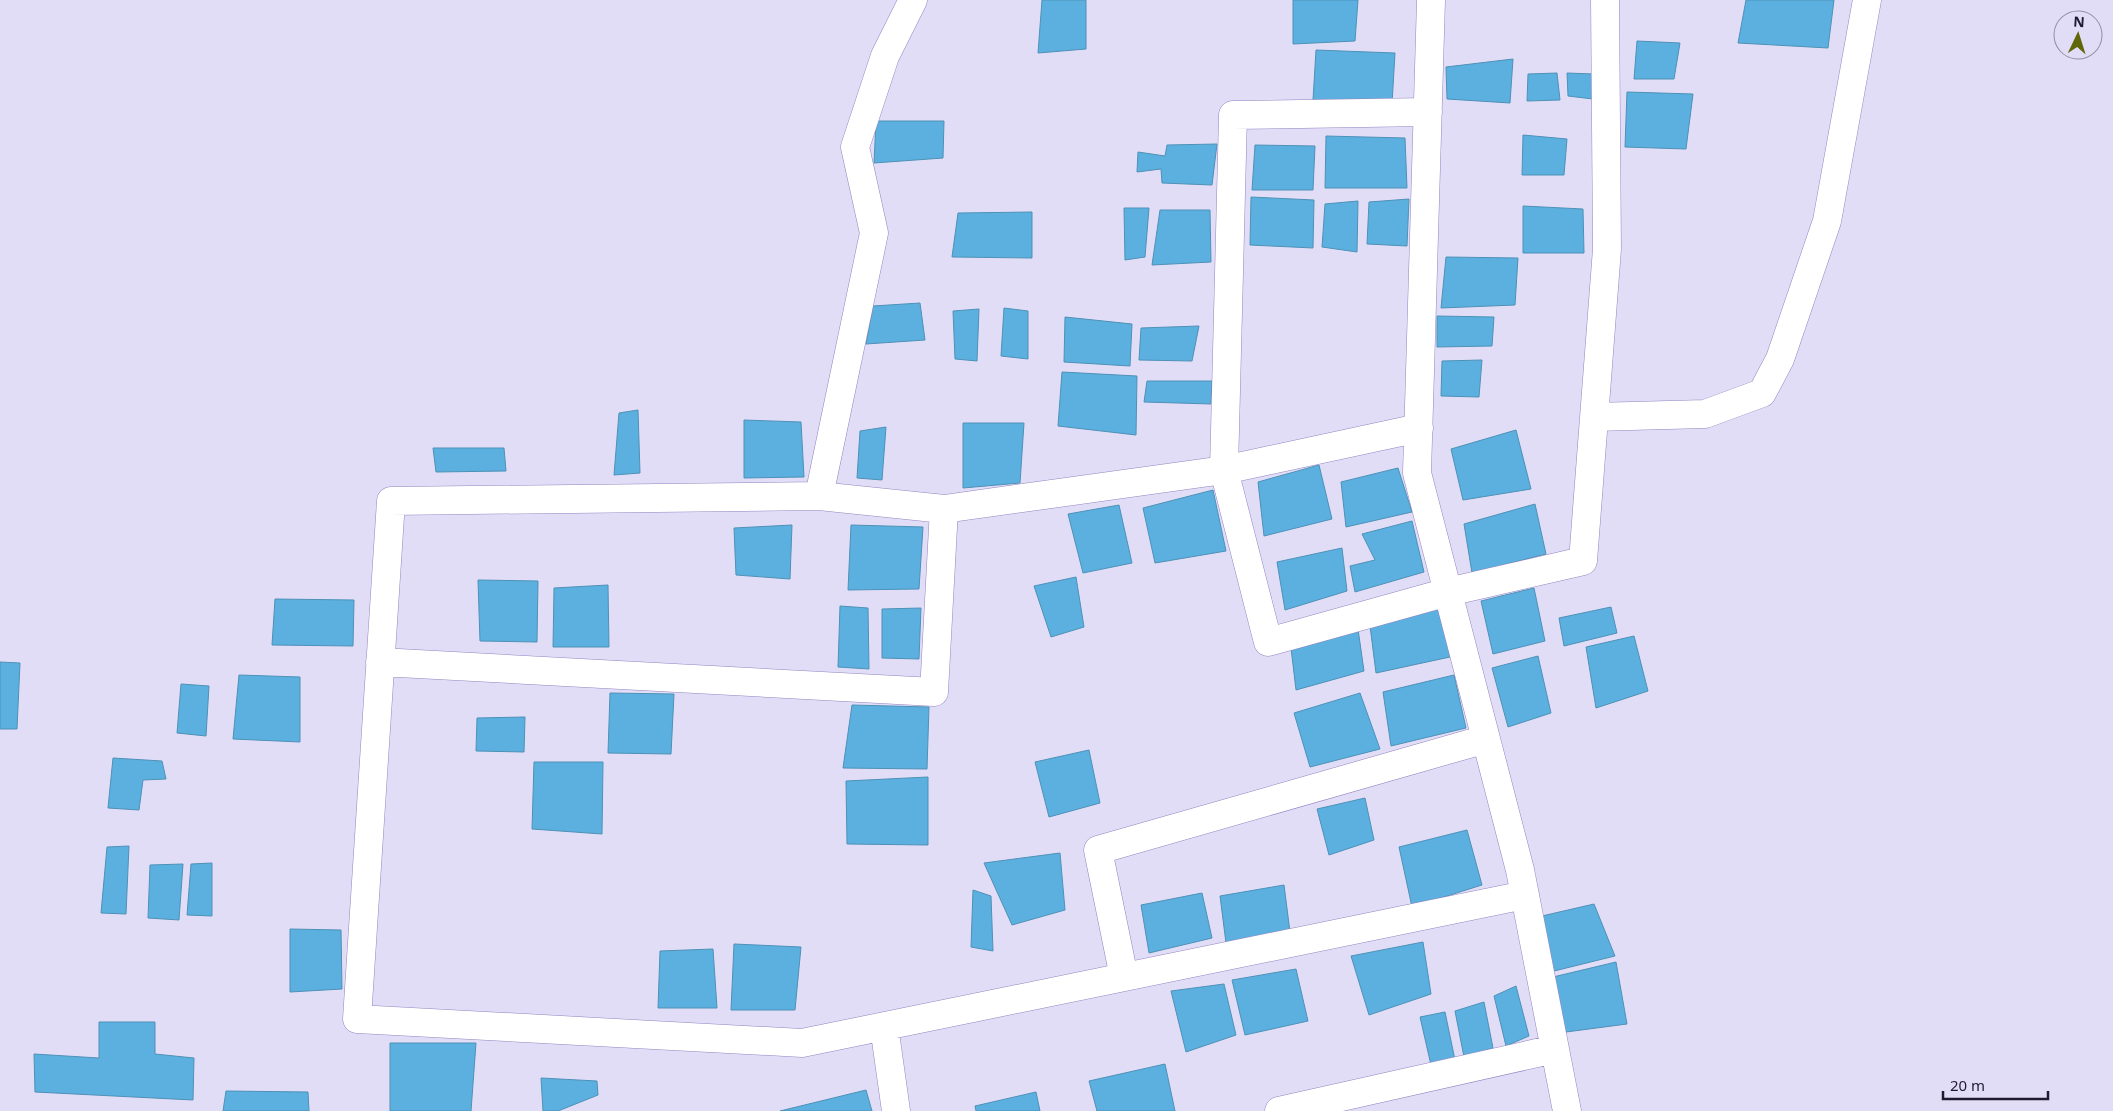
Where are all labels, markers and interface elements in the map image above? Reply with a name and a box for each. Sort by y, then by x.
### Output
north arrow [2053,10,2103,60]
text: N [2073,12,2085,31]
scale bar [1943,1068,2048,1100]
text: 20 m [1950,1075,1985,1095]

